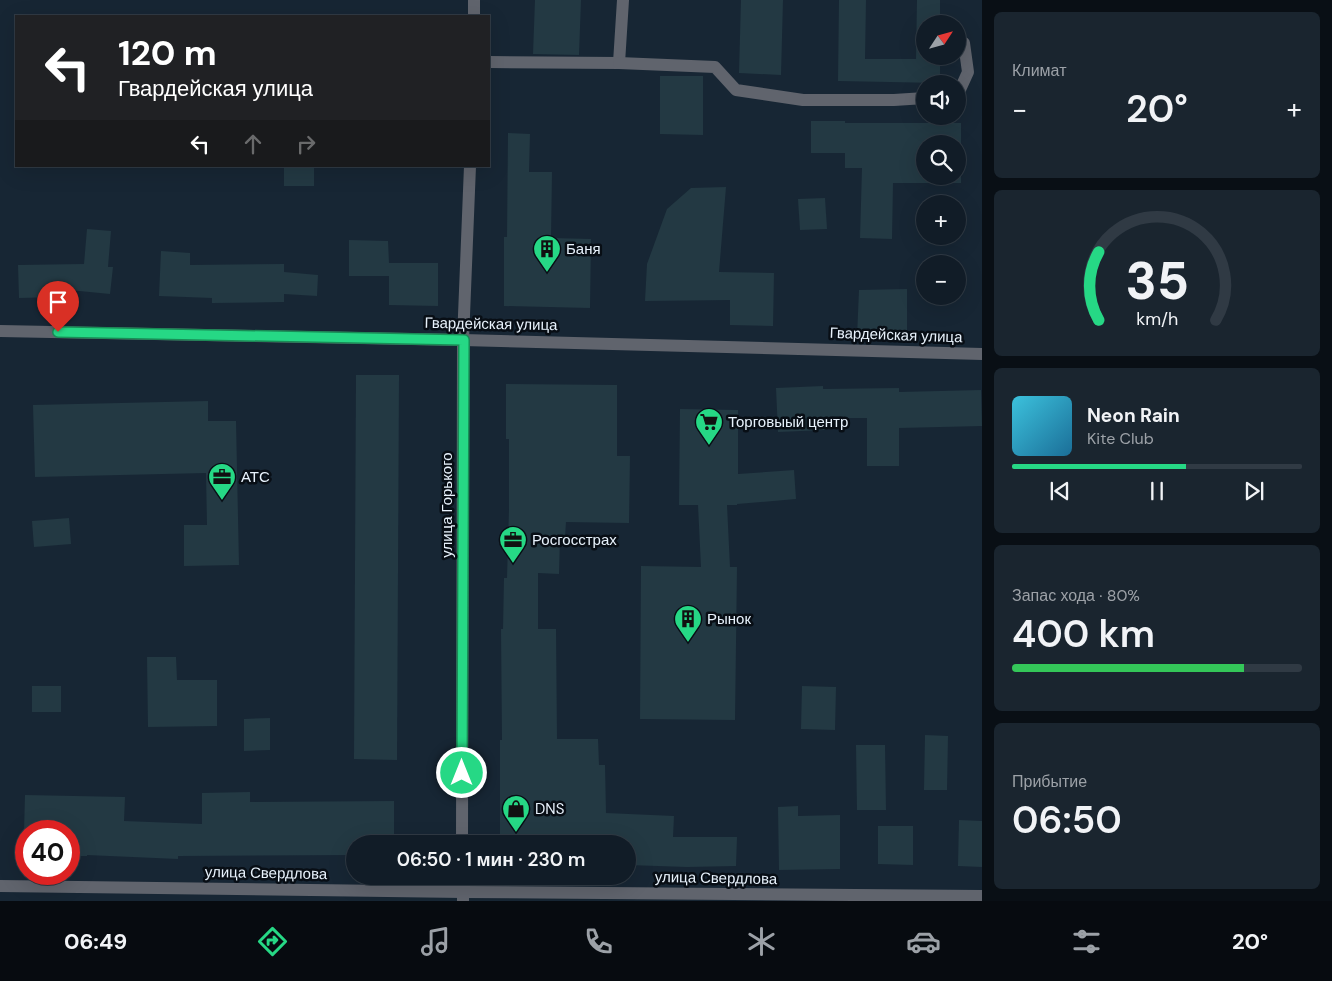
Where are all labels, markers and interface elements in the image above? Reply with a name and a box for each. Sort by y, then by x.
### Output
north arrow [916,15,966,65]
map controls [916,15,966,305]
text: 120 m [118,30,217,76]
icon: left [35,35,100,100]
text: Климат [1012,60,1066,81]
text: Гвардейская улица [118,74,313,103]
button: sound [916,75,966,125]
text: 20° [1126,84,1188,134]
text: − [1012,91,1027,128]
text: + [1287,91,1302,128]
icon: left [186,130,214,158]
icon: ahead [239,130,267,158]
icon: right [292,130,320,158]
button: search [916,135,966,185]
button: + [916,195,966,245]
building icon: Баня [532,234,562,273]
place label: Баня [566,239,601,259]
text: 35 [1125,247,1189,315]
button: − [916,255,966,305]
pin [37,281,79,332]
icon: arrive [44,288,72,316]
text: km/h [1136,307,1178,331]
street label: Гвардейская улица [424,313,558,335]
street label: Гвардейская улица [829,323,963,347]
text: Neon Rain [1087,403,1180,428]
supermarket icon: Торговыый центр [694,407,724,446]
place label: Торговыый центр [728,412,848,432]
text: Kite Club [1087,428,1154,449]
street label: улица Горького [437,452,457,558]
office icon: АТС [207,462,237,501]
place label: АТС [241,467,270,487]
icon: previous [1046,477,1074,505]
icon: pause [1143,477,1171,505]
icon: next [1240,477,1268,505]
office icon: Росгосстрах [498,525,528,564]
place label: Росгосстрах [532,530,617,550]
text: Запас хода · 80% [1012,585,1140,606]
building icon: Рынок [673,604,703,643]
place label: Рынок [707,609,751,629]
text: 400 km [1012,609,1155,659]
position arrow [435,746,487,798]
text: Прибытие [1012,771,1087,792]
shop icon: DNS [501,794,531,833]
text: 06:50 [1012,795,1122,845]
place label: DNS [535,799,565,819]
speed limit sign: 40 [15,820,80,885]
text: 06:50 · 1 мин · 230 m [397,847,585,872]
street label: улица Свердлова [205,862,328,884]
street label: улица Свердлова [655,867,778,889]
icon: directions [255,924,290,959]
icon: music [418,924,453,959]
icon: phone [581,924,616,959]
icon: climate [744,924,779,959]
icon: car [906,924,941,959]
icon: filters [1069,924,1104,959]
text: 06:49 [64,927,127,956]
text: 20° [1232,927,1268,956]

